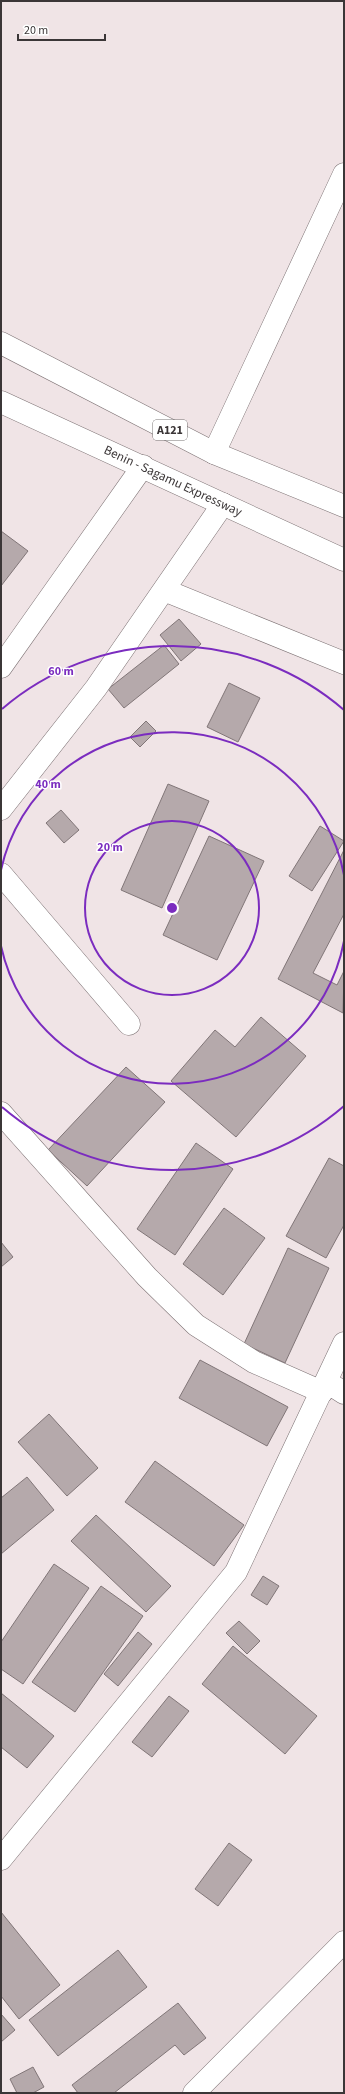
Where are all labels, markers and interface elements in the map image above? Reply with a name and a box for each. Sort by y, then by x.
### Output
scale bar [18,16,105,42]
text: 20 m [24,22,48,39]
road number: A121 [153,420,187,440]
street label: Benin - Sagamu Expressway [101,441,245,521]
text: 60 m [48,663,74,680]
text: 40 m [35,776,61,793]
text: 20 m [97,839,123,856]
centre of rings [165,901,179,915]

